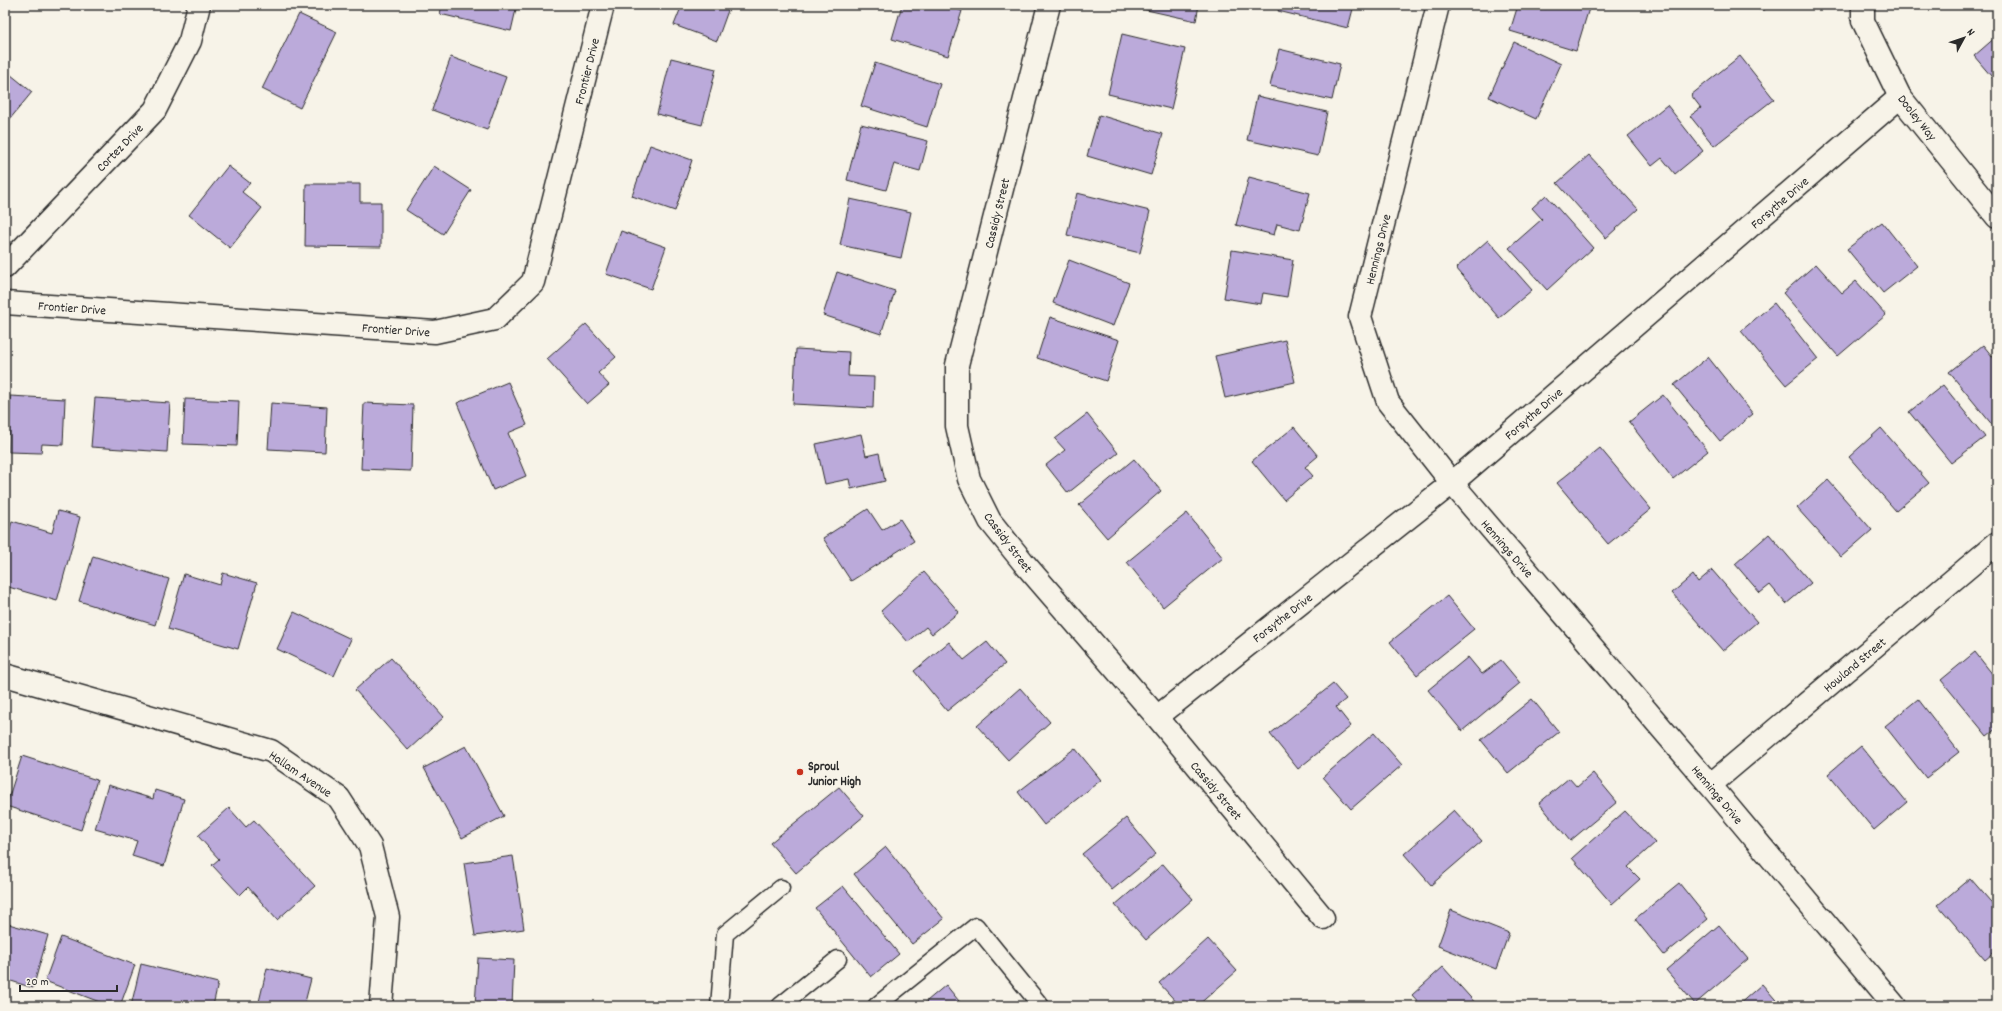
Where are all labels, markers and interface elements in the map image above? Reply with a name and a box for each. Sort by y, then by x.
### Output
north arrow [1944,18,1984,58]
text: N [1962,26,1978,41]
street label: Frontier Drive [571,36,606,107]
street label: Dooley Way [1892,91,1941,146]
street label: Cortez Drive [93,120,149,177]
street label: Forsythe Drive [1747,173,1814,235]
street label: Cassidy Street [981,176,1016,251]
street label: Hennings Drive [1362,212,1397,287]
street label: Frontier Drive [37,298,107,321]
street label: Frontier Drive [361,320,431,343]
street label: Forsythe Drive [1501,384,1568,446]
street label: Cassidy Street [978,509,1036,578]
street label: Hennings Drive [1475,516,1537,583]
street label: Forsythe Drive [1249,589,1318,649]
street label: Howland Street [1820,634,1891,698]
street label: Hallam Avenue [264,747,335,803]
place label: Sproul Junior High [808,758,861,792]
street label: Cassidy Street [1185,758,1246,825]
street label: Hennings Drive [1686,762,1747,829]
marker: Sproul Junior High [795,767,805,777]
scale bar [20,967,117,993]
text: 20 m [26,974,49,991]

